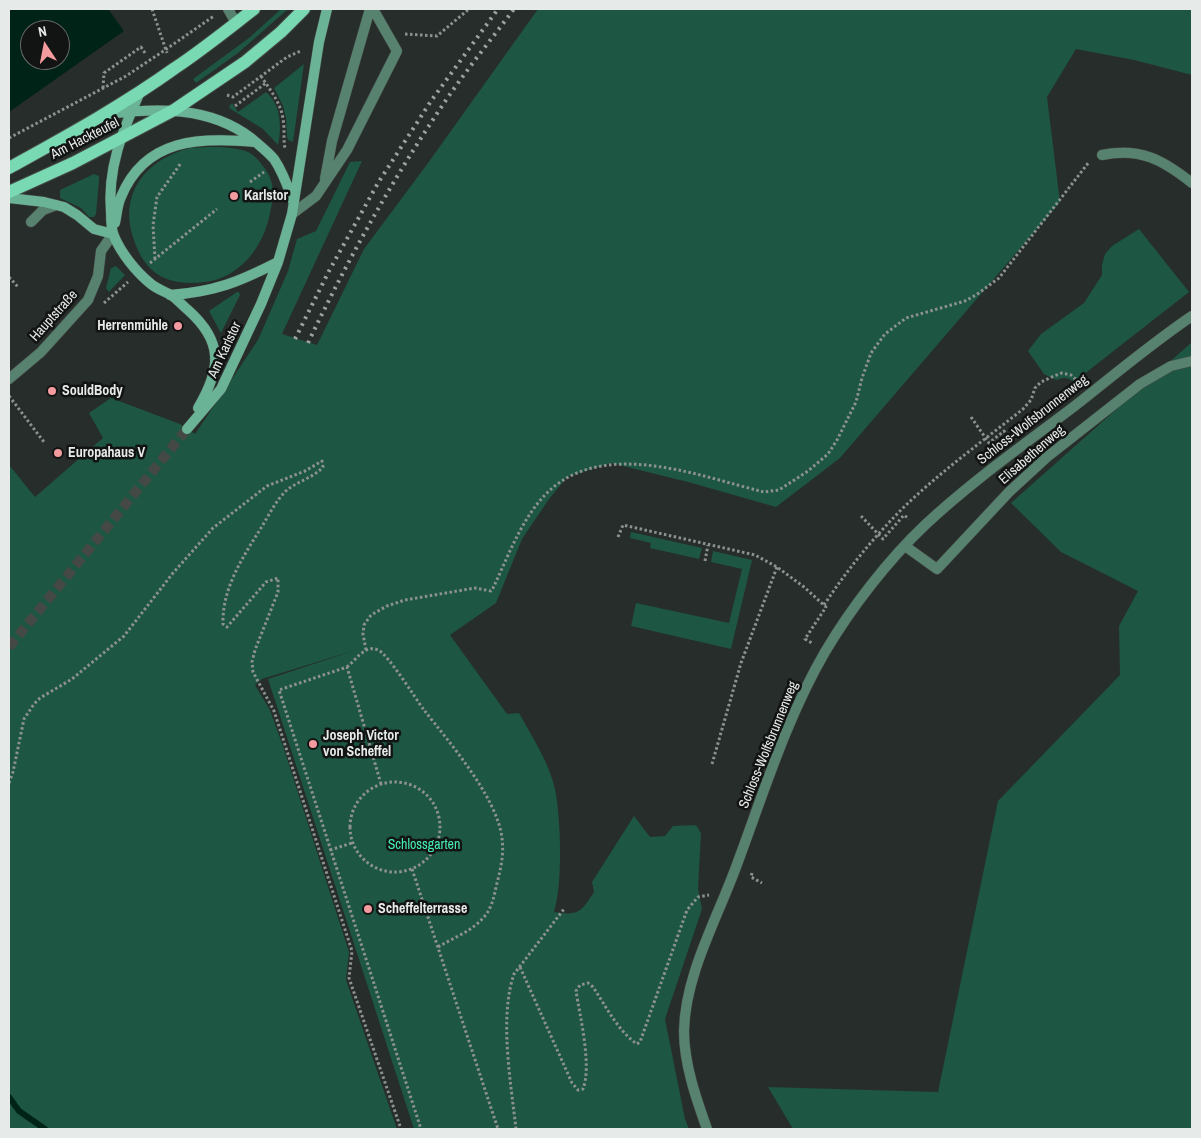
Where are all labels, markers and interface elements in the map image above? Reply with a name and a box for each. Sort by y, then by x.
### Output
north arrow [20,20,70,70]
text: N [37,22,48,41]
street label: Am Hackteufel [48,115,122,163]
place label: Karlstor [244,188,288,204]
marker: Karlstor [228,190,240,202]
street label: Hauptstraße [27,287,81,345]
place label: Herrenmühle [97,318,168,334]
street label: Am Karlstor [205,319,245,381]
marker: Herrenmühle [172,320,184,332]
street label: Schloss-Wolfsbrunnenweg [974,372,1092,468]
place label: SouldBody [62,383,123,399]
marker: SouldBody [46,385,58,397]
street label: Elisabethenweg [996,422,1068,488]
place label: Europahaus V [68,445,145,461]
marker: Europahaus V [52,447,64,459]
street label: Schloss-Wolfsbrunnenweg [736,679,802,811]
place label: Joseph Victor von Scheffel [323,728,399,760]
marker: Joseph Victor von Scheffel [307,738,319,750]
park label: Schlossgarten [388,837,460,853]
place label: Scheffelterrasse [378,901,467,917]
marker: Scheffelterrasse [362,903,374,915]

